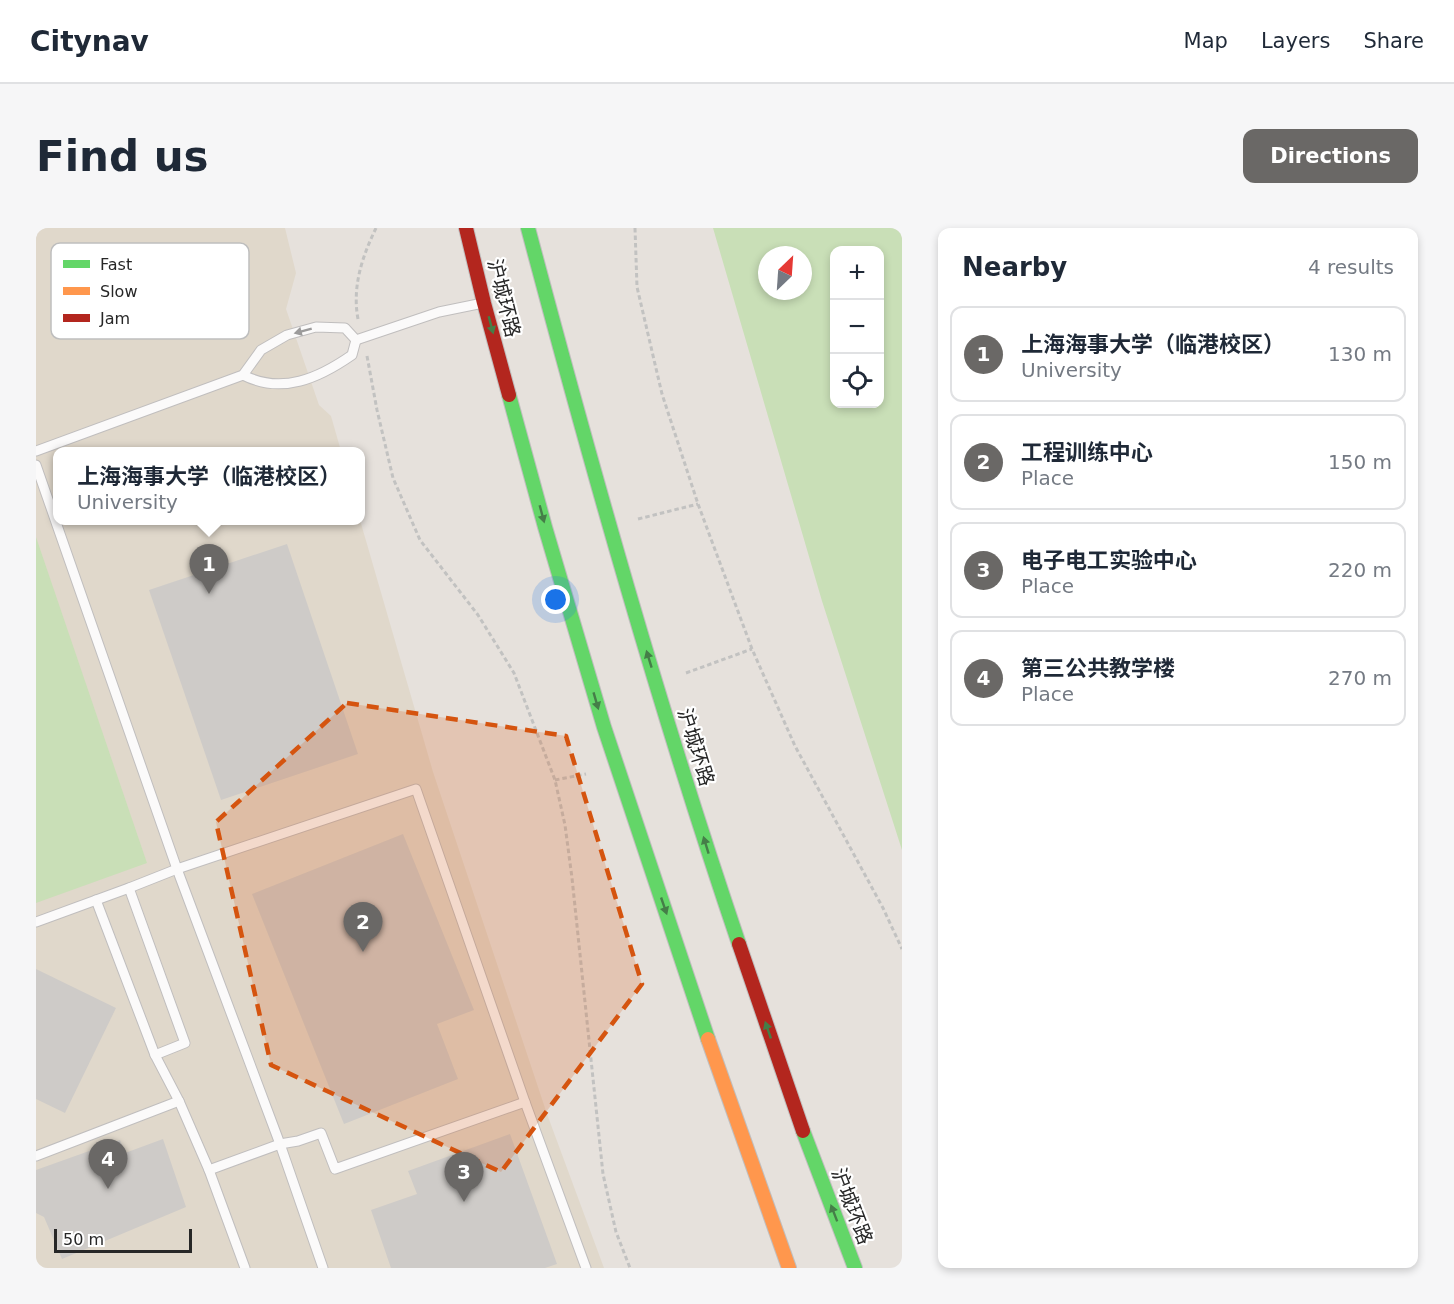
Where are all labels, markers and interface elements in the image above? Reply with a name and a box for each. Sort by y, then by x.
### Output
text: Citynav [30,25,149,58]
text: Map [1184,29,1228,53]
text: Layers [1261,29,1330,53]
text: Share [1363,29,1424,53]
button: Directions [1243,129,1418,183]
text: Find us [36,132,209,181]
legend [51,243,249,339]
north arrow [758,246,812,300]
map controls [830,246,884,408]
button: + [830,246,884,300]
text: Nearby [962,252,1067,282]
text: Fast [100,255,132,274]
text: 4 results [1308,255,1394,279]
street label: 沪城环路 [483,256,525,340]
text: Slow [100,282,137,301]
button: − [830,300,884,354]
text: Jam [99,309,130,328]
one-way arrow [486,316,496,335]
one-way arrow [294,327,312,336]
text: 上海海事大学（临港校区） [1021,332,1285,357]
text: 1 [977,342,990,366]
text: 130 m [1328,342,1392,366]
button: locate [830,354,884,408]
text: University [1021,358,1122,382]
text: 工程训练中心 [1021,440,1153,465]
popup [53,447,365,525]
text: 2 [977,450,990,474]
text: 150 m [1328,450,1392,474]
text: 上海海事大学（临港校区） [77,464,341,489]
text: Place [1021,466,1074,490]
text: University [77,490,178,514]
one-way arrow [537,505,547,523]
pin: 1 [190,544,228,594]
text: 电子电工实验中心 [1021,548,1197,573]
text: 3 [977,558,990,582]
text: 220 m [1328,558,1392,582]
text: Place [1021,574,1074,598]
your location [541,585,570,614]
one-way arrow [644,650,653,668]
text: 第三公共教学楼 [1021,656,1175,681]
text: 4 [977,666,990,690]
text: 270 m [1328,666,1392,690]
text: Place [1021,682,1074,706]
one-way arrow [592,692,601,710]
street label: 沪城环路 [673,705,719,789]
one-way arrow [701,836,710,854]
one-way arrow [659,897,669,915]
pin: 2 [344,902,382,952]
one-way arrow [763,1021,773,1039]
pin: 4 [88,1140,128,1189]
pin: 3 [444,1152,484,1202]
street label: 沪城环路 [826,1164,878,1248]
one-way arrow [829,1204,838,1222]
scale bar [54,1226,192,1254]
text: 50 m [63,1230,104,1249]

